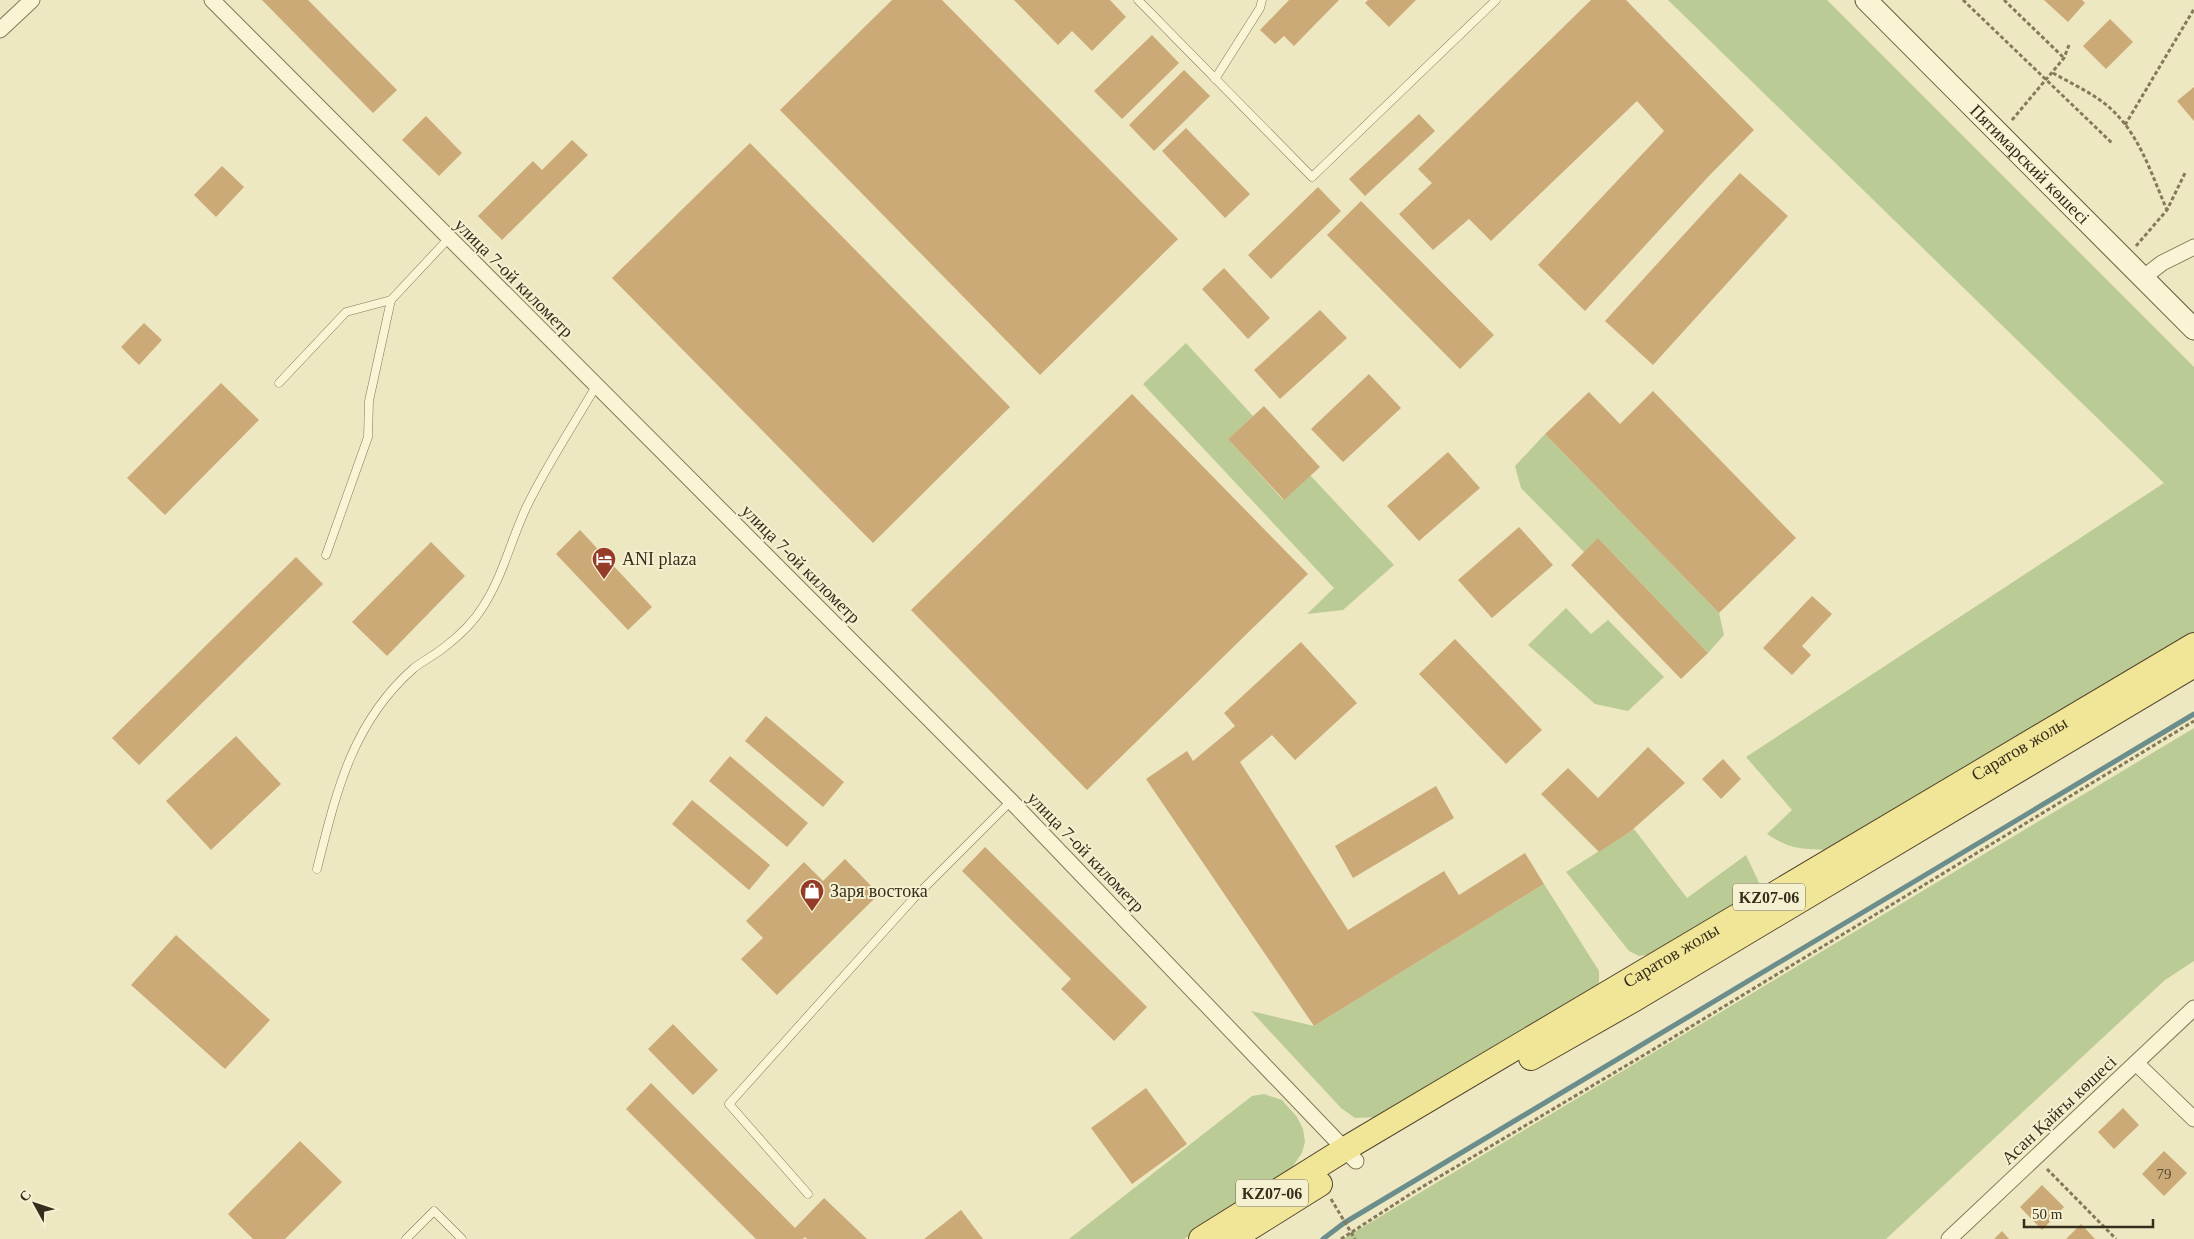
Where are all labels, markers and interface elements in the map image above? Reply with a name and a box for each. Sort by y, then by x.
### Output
street label: Пятимарский көшесі [1966,100,2094,228]
street label: улица 7-ой километр [451,215,577,341]
street label: улица 7-ой километр [738,501,864,627]
hotel icon: ANI plaza [591,546,617,580]
place label: ANI plaza [622,549,696,569]
street label: Саратов жолы [1968,713,2071,785]
street label: улица 7-ой километр [1023,788,1149,916]
shop icon: Заря востока [799,878,825,912]
place label: Заря востока [830,881,928,901]
road number: KZ07-06 [1733,884,1805,910]
street label: Саратов жолы [1620,919,1723,992]
street label: Асан Қайғы көшесі [1997,1052,2121,1168]
house number: 79 [2157,1166,2172,1182]
north arrow [10,1179,60,1229]
road number: KZ07-06 [1236,1180,1308,1206]
text: С [16,1187,34,1205]
scale bar [2024,1196,2153,1228]
text: 50 m [2032,1206,2063,1222]

